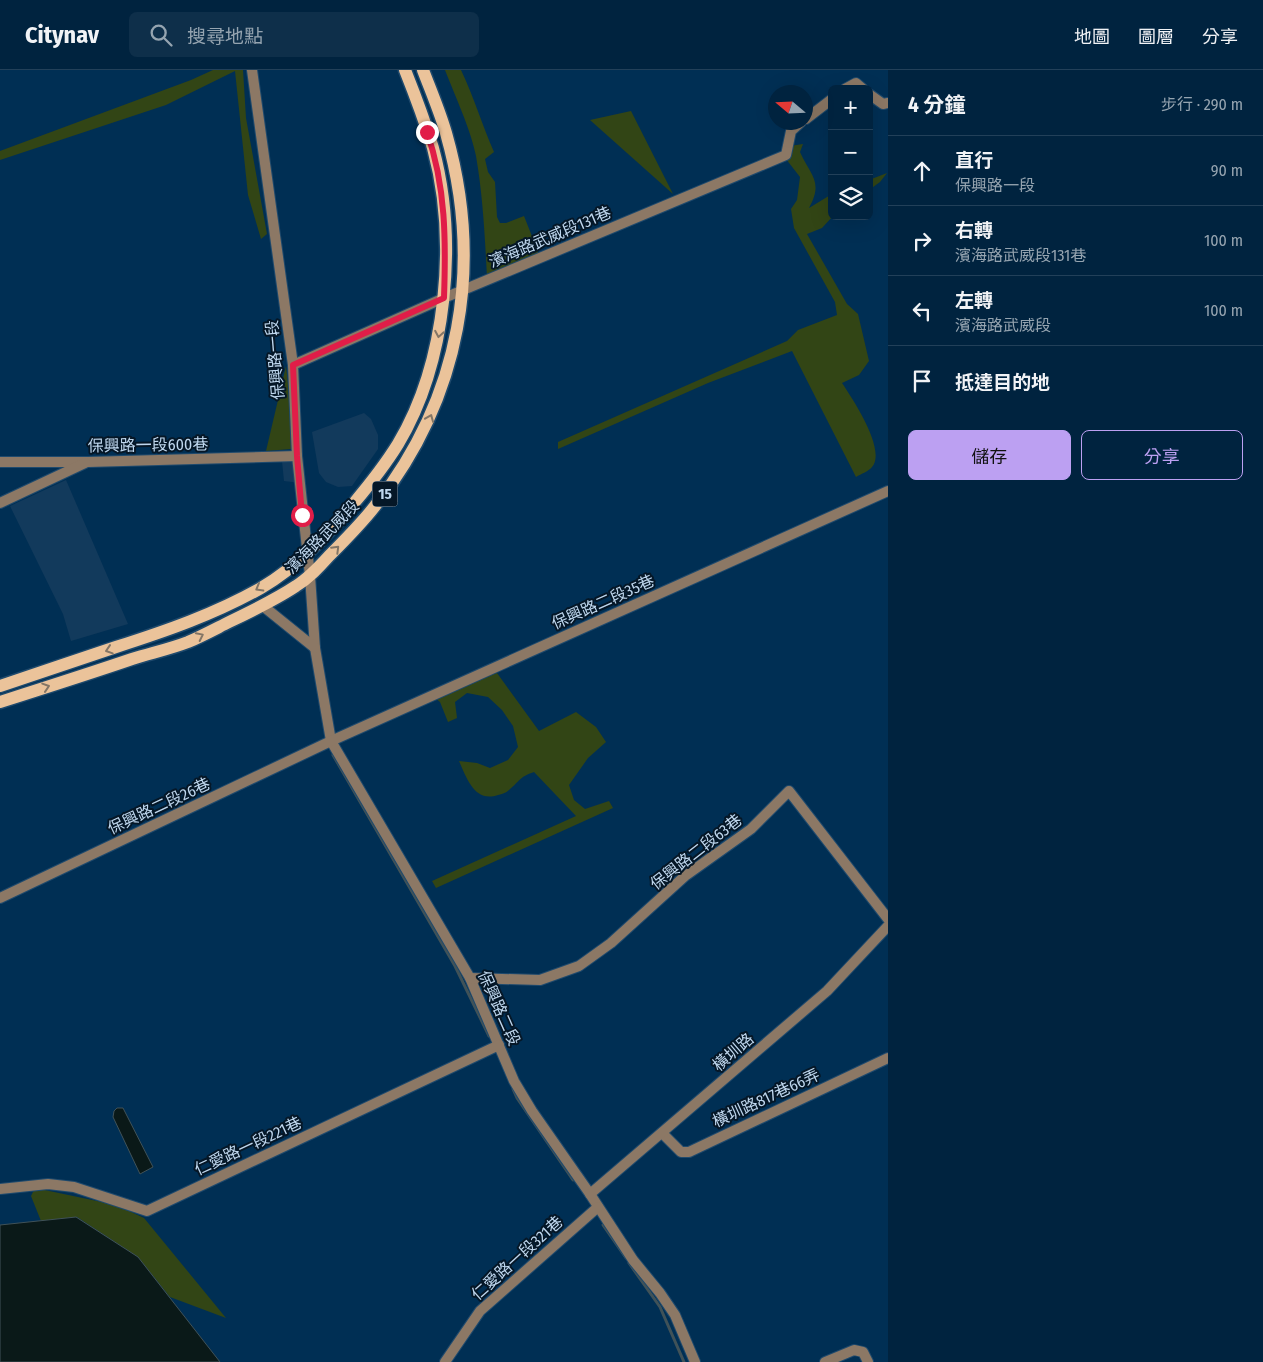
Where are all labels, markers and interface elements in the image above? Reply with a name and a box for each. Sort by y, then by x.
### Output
search box [129,12,479,57]
text: Citynav [25,21,99,49]
icon: search [147,21,175,49]
text: 搜尋地點 [187,25,263,48]
text: 地圖 [1074,26,1110,48]
text: 圖層 [1138,26,1174,48]
text: 分享 [1202,26,1238,48]
north arrow [768,85,813,130]
map controls [828,85,873,220]
button: + [828,85,873,130]
text: 4 分鐘 [908,92,965,118]
text: 步行 · 290 m [1161,95,1243,114]
route end [416,121,439,144]
button: − [828,130,873,175]
text: 直行 [955,149,993,172]
icon: ahead [908,157,936,185]
text: 90 m [1211,161,1243,180]
button: layers [828,175,873,220]
text: 保興路一段 [955,176,1035,195]
street label: 濱海路武威段131巷 [486,203,614,271]
text: 右轉 [955,219,993,242]
icon: right [908,227,936,255]
text: 100 m [1204,231,1243,250]
text: 濱海路武威段131巷 [955,246,1086,265]
text: 左轉 [955,289,993,312]
icon: left [908,297,936,325]
text: 100 m [1204,301,1243,320]
text: 濱海路武威段 [955,316,1051,335]
street label: 保興路一段 [262,319,288,401]
one-way arrow [434,330,444,338]
icon: arrive [908,367,936,395]
text: 抵達目的地 [955,371,1050,394]
one-way arrow [424,414,434,423]
button: 儲存 [908,430,1071,480]
button: 分享 [1081,430,1243,480]
street label: 保興路一段600巷 [88,434,208,456]
road number: 15 [372,482,398,506]
street label: 濱海路武威段 [281,496,363,578]
route start [291,504,314,527]
one-way arrow [330,546,339,555]
street label: 保興路二段35巷 [549,571,657,633]
one-way arrow [256,582,265,592]
one-way arrow [195,632,204,642]
one-way arrow [105,644,114,654]
one-way arrow [42,683,50,693]
street label: 保興路二段26巷 [105,774,213,838]
street label: 保興路二段63巷 [646,810,746,894]
street label: 保興路二段 [474,968,524,1048]
street label: 橫圳路 [709,1029,757,1075]
street label: 橫圳路817巷66弄 [709,1065,823,1131]
street label: 仁愛路一段221巷 [191,1113,305,1179]
street label: 仁愛路一段321巷 [468,1212,566,1304]

